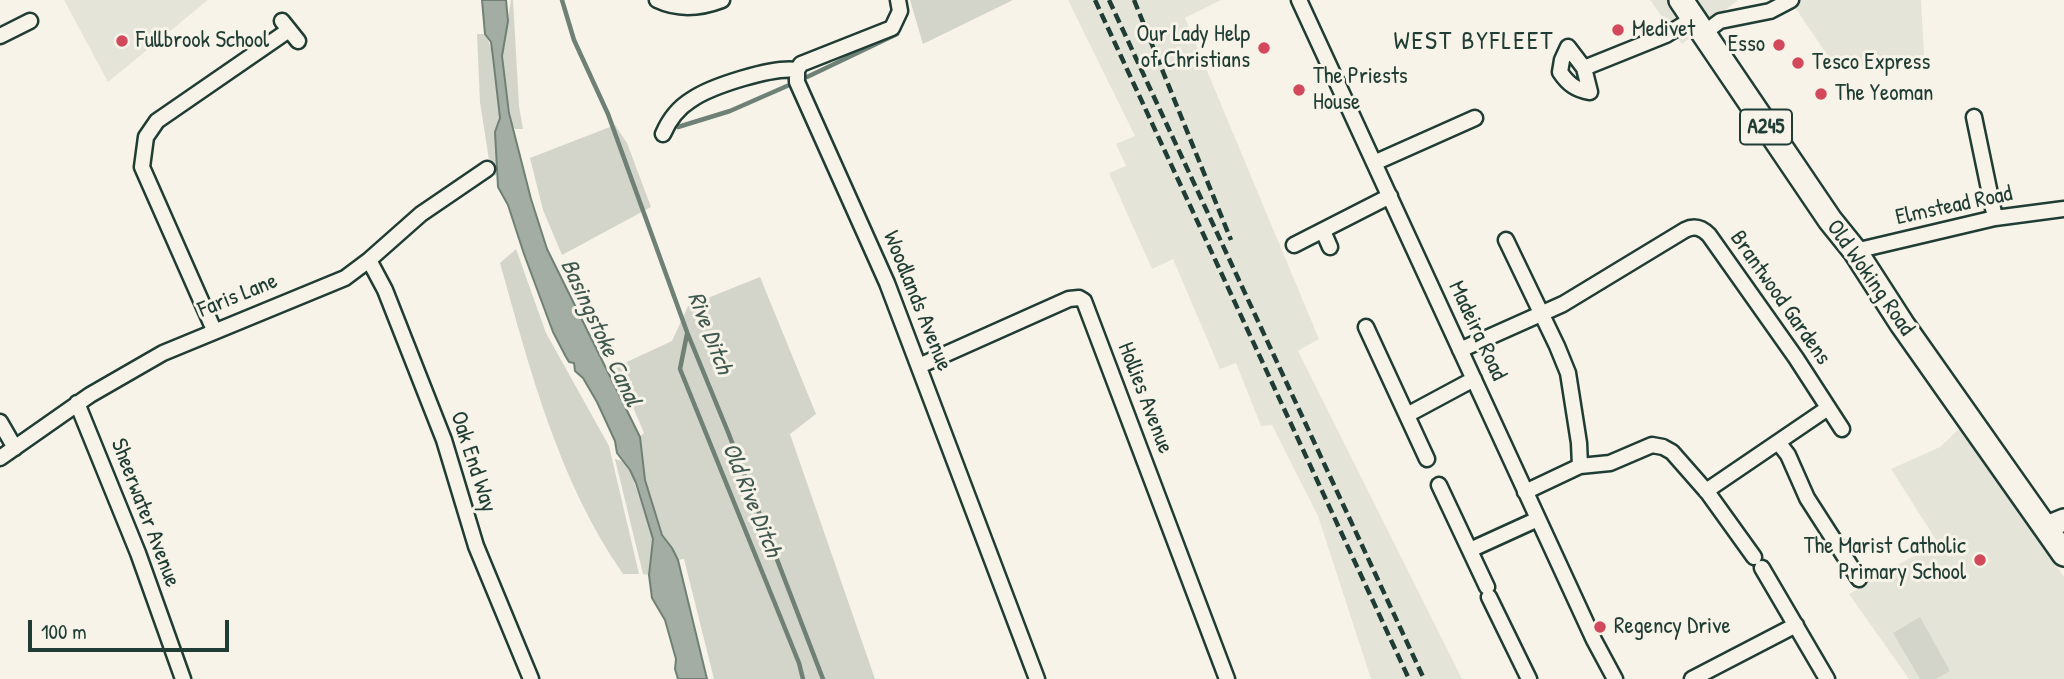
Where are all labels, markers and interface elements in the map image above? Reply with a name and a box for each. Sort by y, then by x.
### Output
place label: Medivet [1632,16,1695,44]
place label: Our Lady Help of Christians [1136,21,1250,75]
marker: Medivet [1610,22,1626,38]
district label: WEST BYFLEET [1395,26,1553,58]
place label: Fullbrook School [136,27,269,55]
place label: Esso [1728,31,1765,59]
marker: Fullbrook School [114,33,130,49]
marker: Esso [1771,37,1787,53]
marker: Our Lady Help of Christians [1256,40,1272,56]
place label: Tesco Express [1812,49,1930,77]
marker: Tesco Express [1790,55,1806,71]
place label: The Priests House [1313,63,1408,117]
place label: The Yeoman [1835,80,1934,108]
marker: The Priests House [1291,82,1307,98]
marker: The Yeoman [1813,86,1829,102]
road number: A245 [1740,110,1792,144]
street label: Elmstead Road [1893,180,2015,232]
street label: Old Woking Road [1820,215,1920,341]
street label: Brantwood Gardens [1724,226,1836,370]
street label: Woodlands Avenue [876,227,958,375]
water label: Basingstoke Canal [553,255,647,411]
street label: Faris Lane [194,268,282,324]
street label: Madeira Road [1442,277,1512,385]
water label: Rive Ditch [680,288,738,378]
street label: Hollies Avenue [1111,339,1179,457]
street label: Oak End Way [444,408,502,516]
street label: Sheerwater Avenue [104,435,186,591]
water label: Old Rive Ditch [715,439,787,561]
place label: The Marist Catholic Primary School [1804,533,1966,587]
marker: The Marist Catholic Primary School [1972,552,1988,568]
scale bar [32,606,233,650]
place label: Regency Drive [1614,613,1731,641]
text: 100 m [41,617,87,646]
marker: Regency Drive [1592,619,1608,635]

